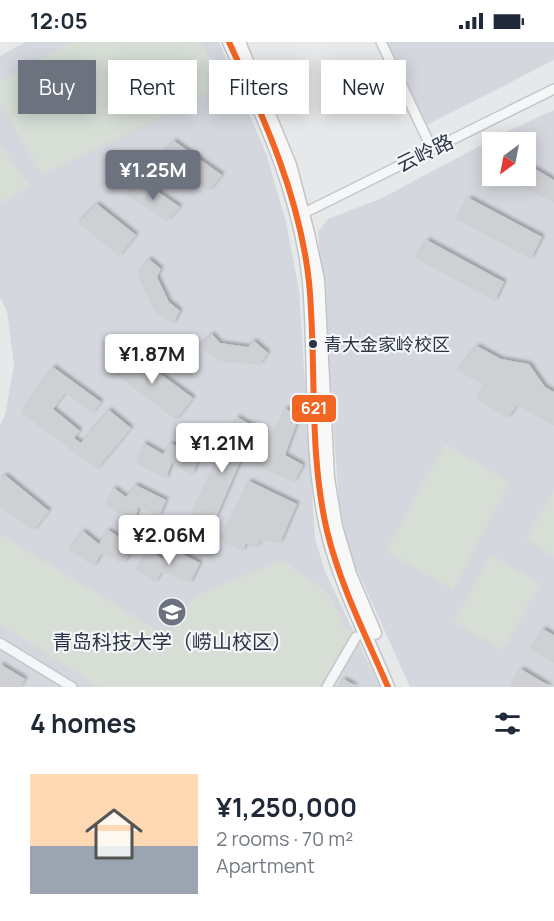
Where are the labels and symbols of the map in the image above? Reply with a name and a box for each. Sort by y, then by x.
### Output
street label: 云岭路 [392,127,458,178]
north arrow [482,132,536,186]
pin: ¥1.25M [104,150,202,201]
place label: 青大金家岭校区 [324,332,450,356]
pin: ¥1.87M [103,334,201,385]
marker: 青大金家岭校区 [307,338,319,350]
line badge: 621 [291,394,337,423]
text: 621 [301,397,327,419]
pin: ¥1.21M [173,423,271,474]
pin: ¥2.06M [120,515,218,566]
school or university icon: 青岛科技大学（崂山校区） [156,596,188,628]
place label: 青岛科技大学（崂山校区） [52,628,292,655]

